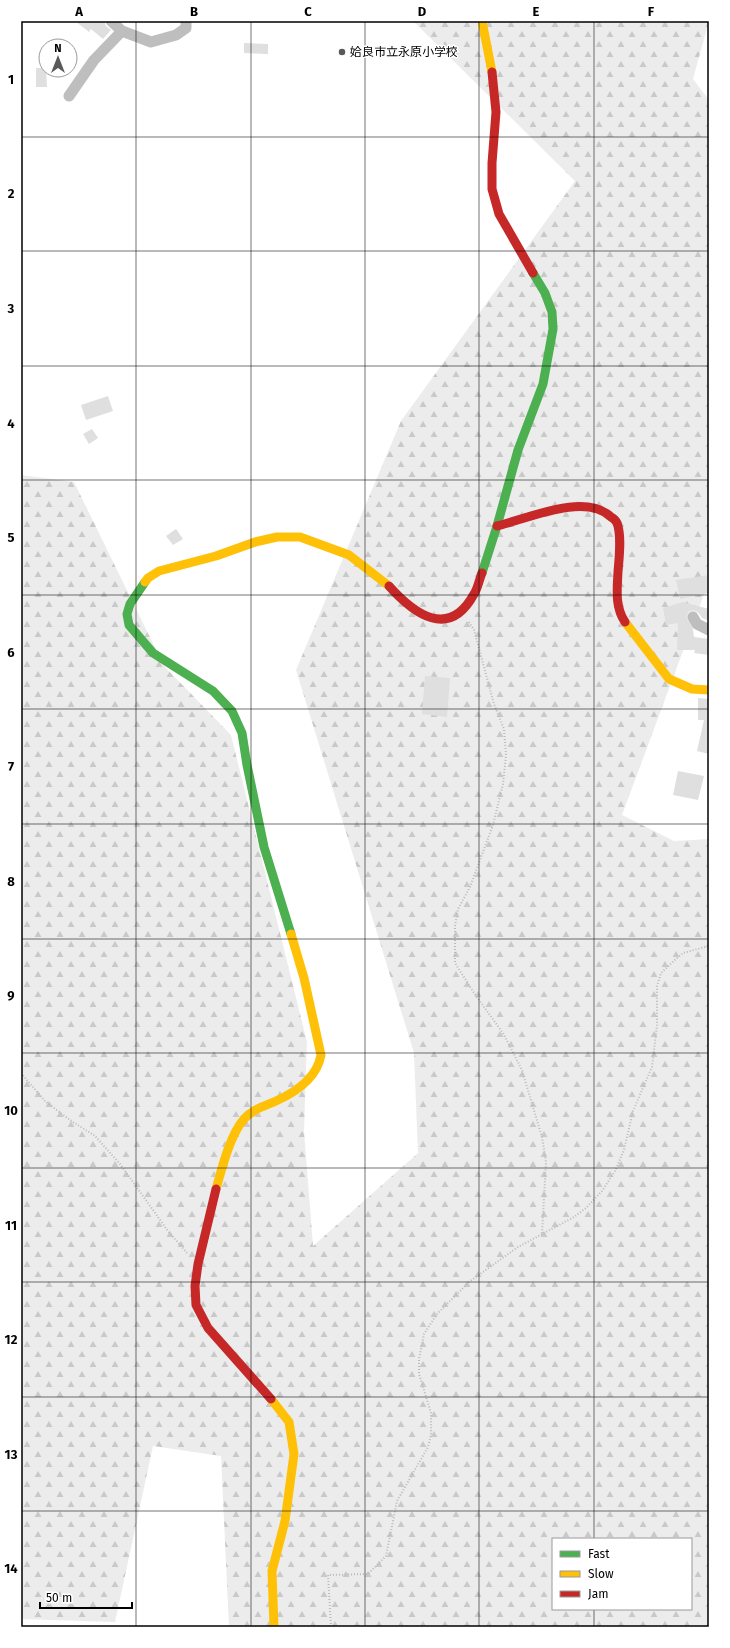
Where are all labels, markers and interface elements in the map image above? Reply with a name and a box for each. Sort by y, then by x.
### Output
text: A [74,4,83,19]
text: B [190,4,198,19]
text: C [304,4,312,19]
text: D [418,4,427,19]
text: E [533,4,540,19]
text: F [648,4,655,19]
north arrow [38,38,78,78]
text: N [54,42,62,55]
place label: 姶良市立永原小学校 [350,45,458,59]
marker: 姶良市立永原小学校 [337,47,347,57]
text: 1 [8,72,14,87]
text: 2 [8,186,15,201]
text: 3 [7,301,15,316]
text: 4 [7,416,15,431]
text: 5 [8,530,15,545]
text: 6 [7,645,15,660]
text: 7 [8,759,14,774]
text: 8 [7,874,15,889]
text: 9 [7,988,15,1003]
text: 10 [4,1103,18,1118]
text: 11 [5,1218,17,1233]
text: 12 [5,1332,18,1347]
text: 13 [5,1447,18,1462]
legend [552,1538,692,1610]
text: Fast [588,1547,610,1561]
text: 14 [4,1561,18,1576]
text: Slow [588,1567,614,1581]
scale bar [40,1584,132,1610]
text: Jam [588,1587,608,1601]
text: 50 m [46,1591,72,1605]

